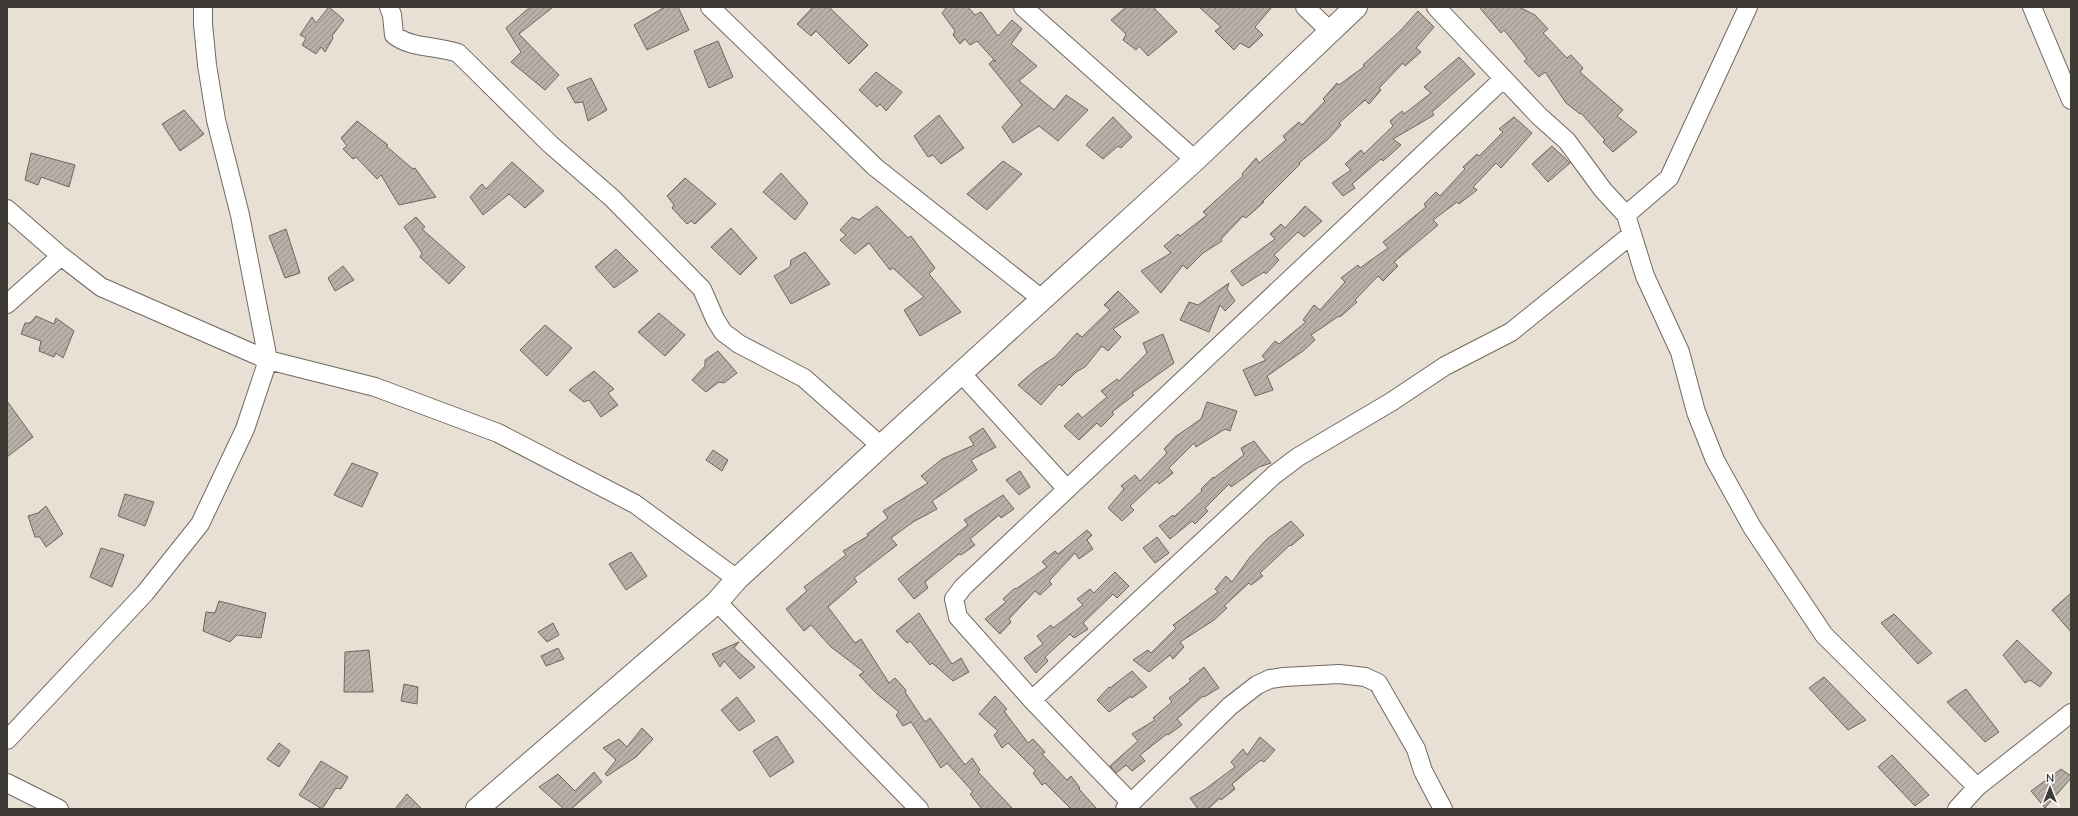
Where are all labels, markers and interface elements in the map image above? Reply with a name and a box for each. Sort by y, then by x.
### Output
north arrow [2030,768,2070,808]
text: N [2046,771,2054,786]

